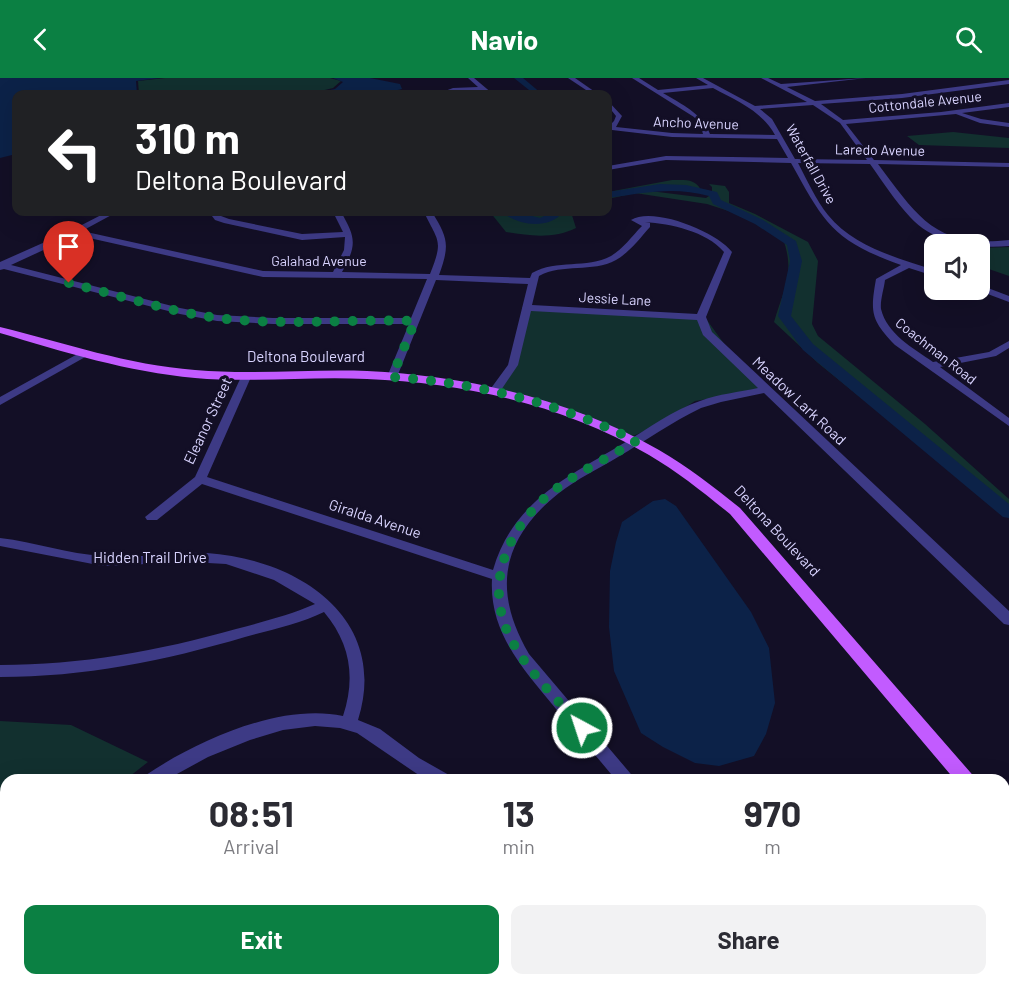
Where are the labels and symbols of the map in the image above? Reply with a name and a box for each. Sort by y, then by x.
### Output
street label: Cottondale Avenue [867,87,982,116]
street label: Ancho Avenue [653,113,739,132]
street label: Waterfall Drive [783,121,840,207]
street label: Laredo Avenue [835,140,925,159]
pin [43,221,94,283]
street label: Galahad Avenue [271,252,367,269]
street label: Jessie Lane [578,288,652,309]
street label: Coachman Road [892,314,980,388]
street label: Deltona Boulevard [247,347,365,365]
street label: Meadow Lark Road [749,352,850,448]
street label: Eleanor Street [179,374,235,467]
street label: Deltona Boulevard [731,481,825,580]
street label: Giralda Avenue [327,495,424,541]
street label: Hidden Trail Drive [93,548,207,566]
position arrow [550,696,614,760]

